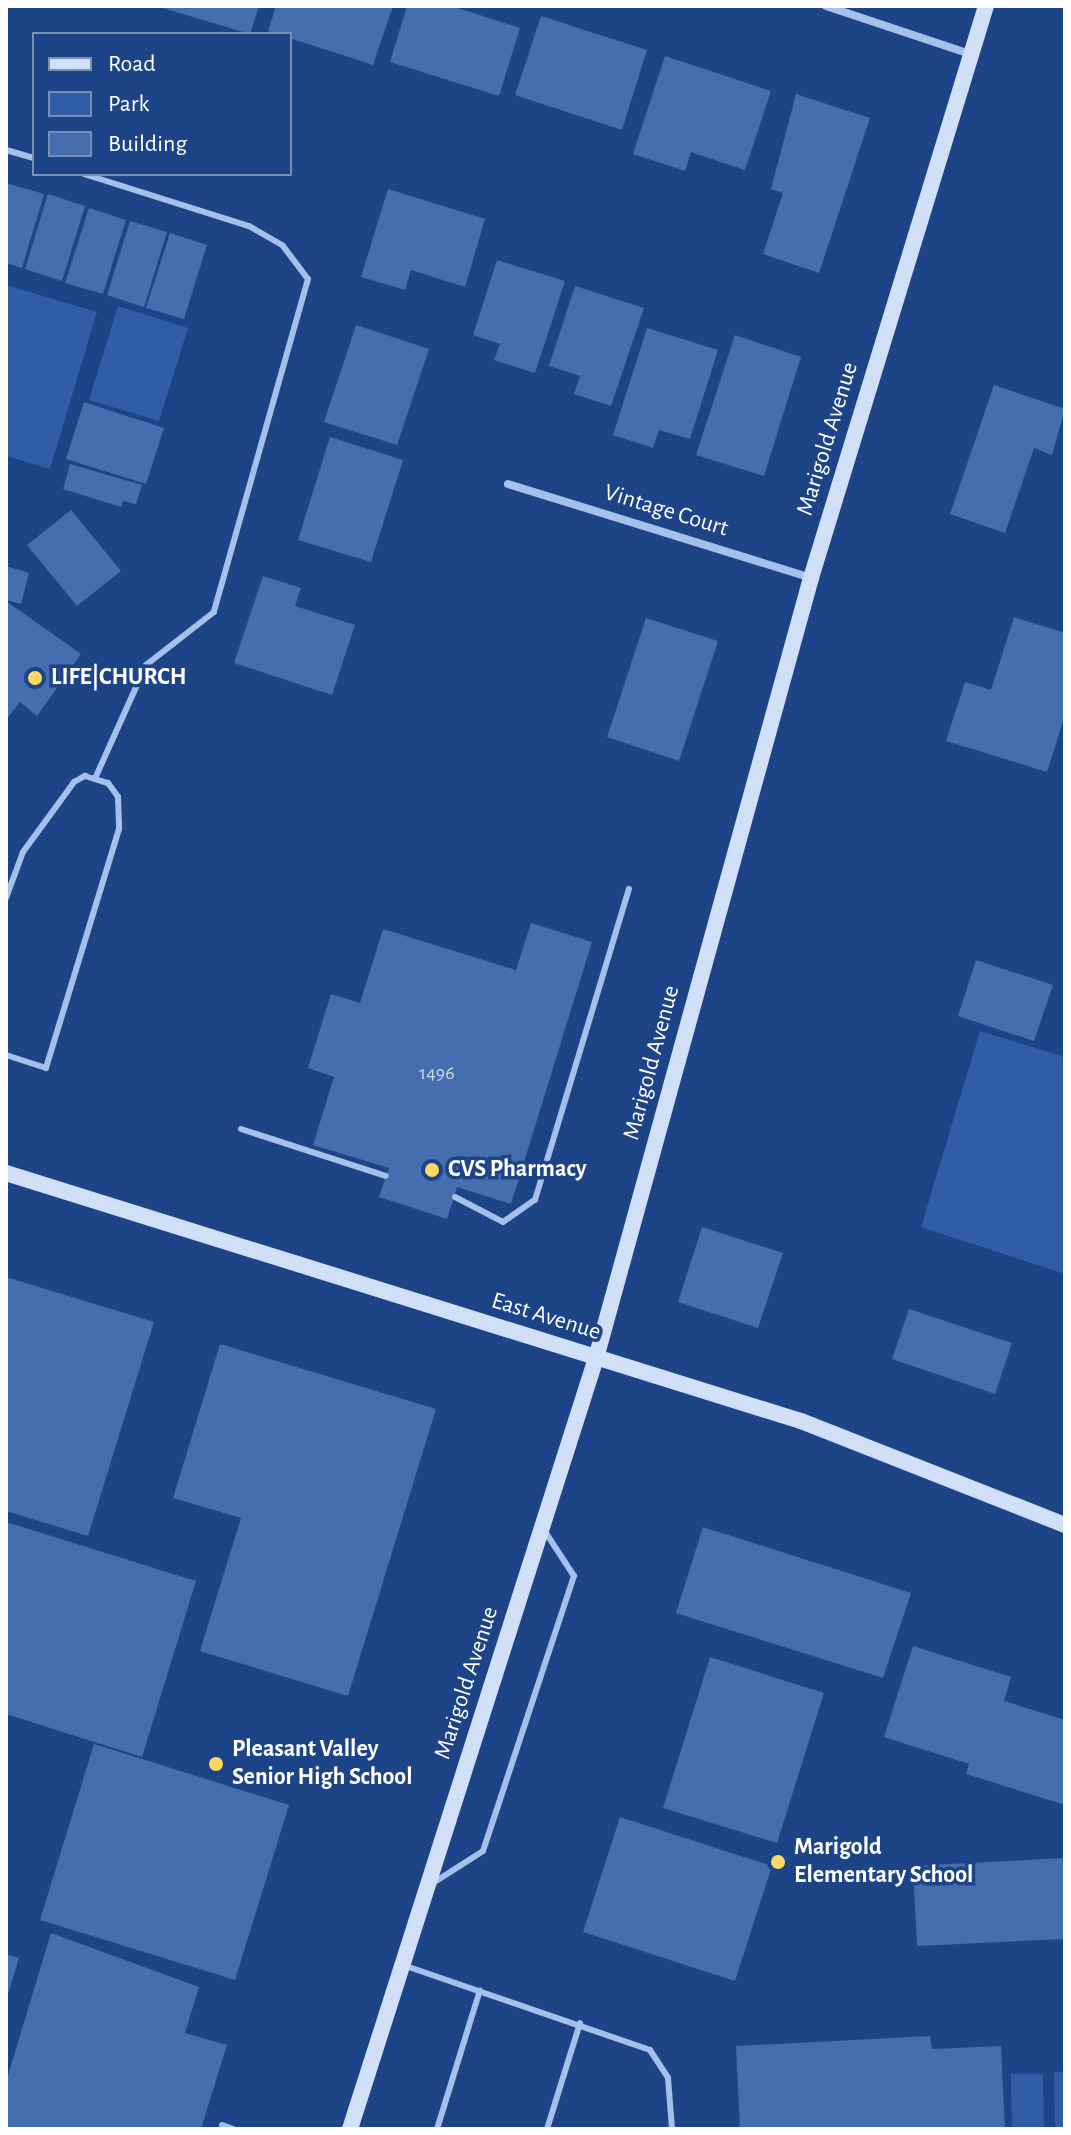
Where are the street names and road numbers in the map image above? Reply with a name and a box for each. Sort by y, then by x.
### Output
street label: Marigold Avenue [791,359,865,519]
street label: Vintage Court [600,478,732,544]
street label: Marigold Avenue [618,983,686,1143]
street label: East Avenue [488,1287,604,1347]
street label: Marigold Avenue [429,1603,505,1763]

